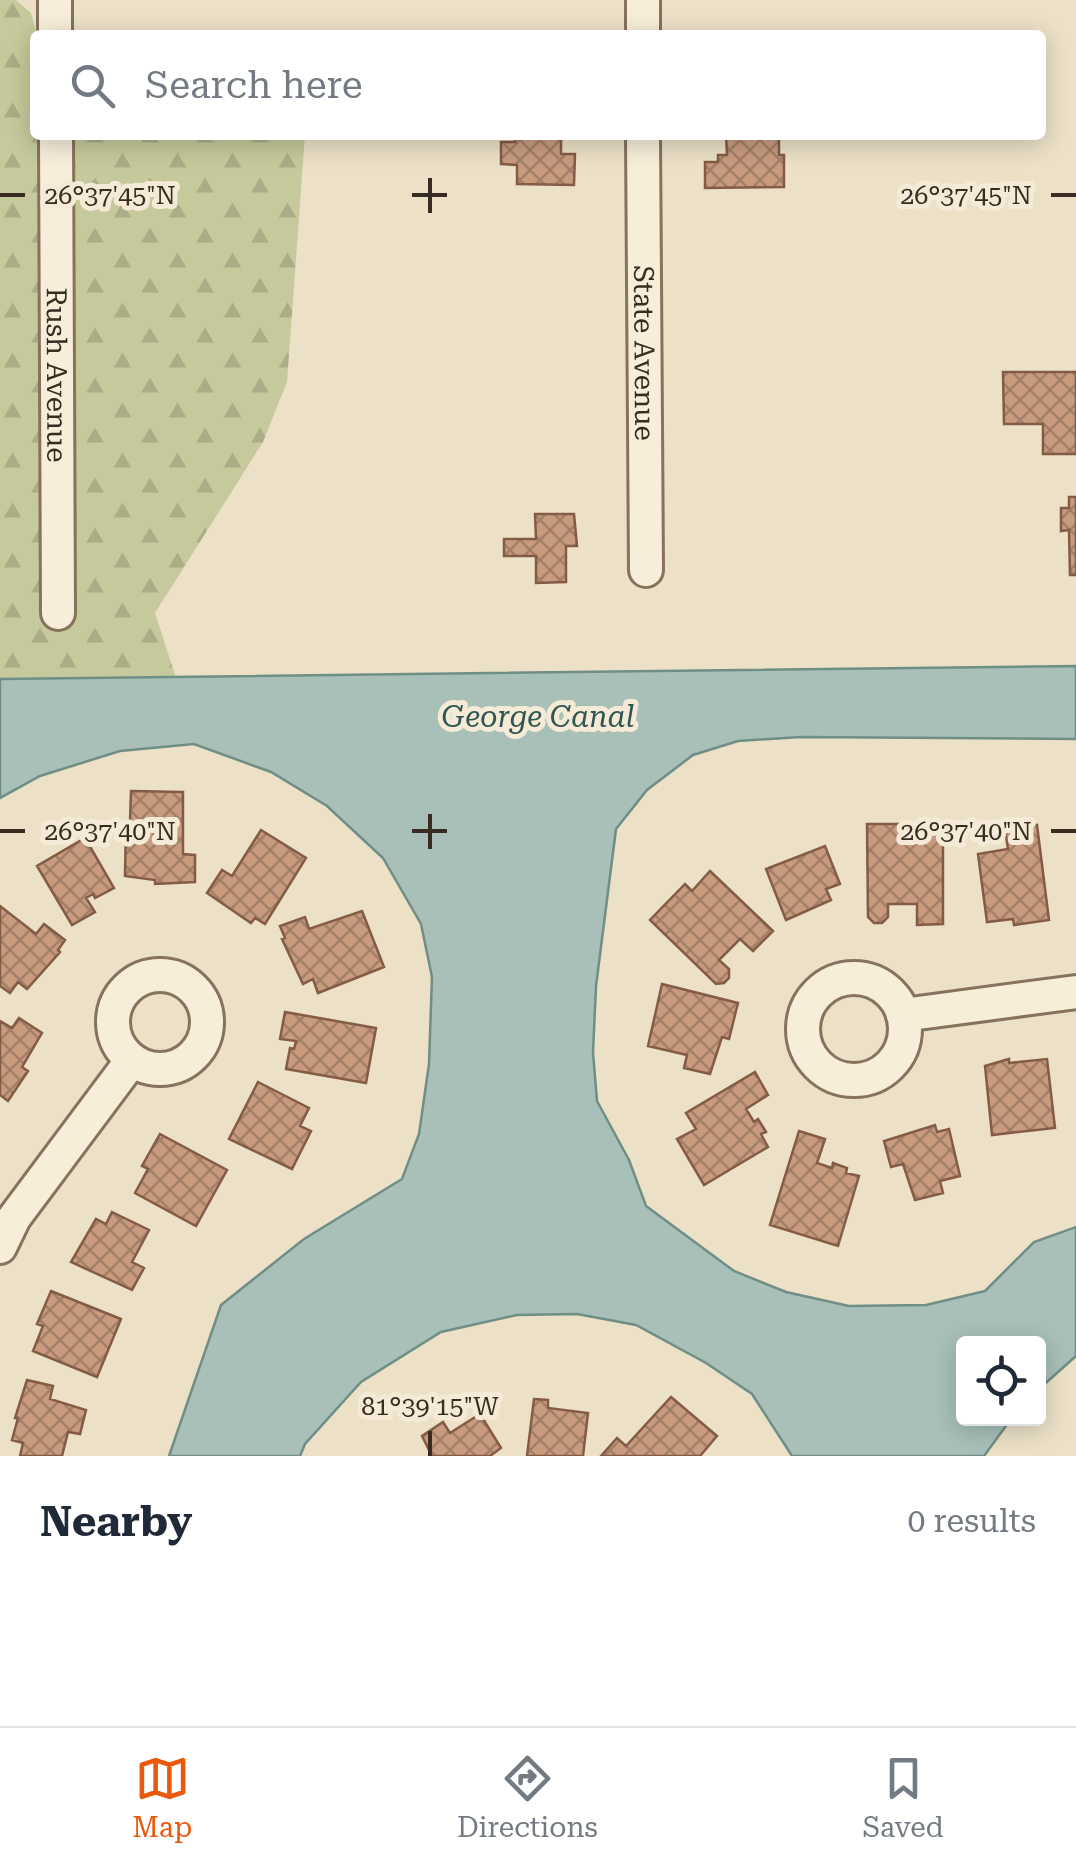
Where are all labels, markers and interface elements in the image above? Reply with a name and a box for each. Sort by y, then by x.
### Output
search box [30,30,1046,140]
icon: search [65,58,120,113]
text: Search here [145,63,363,107]
text: 26°37'45"N [44,181,176,210]
text: 26°37'45"N [900,181,1032,210]
street label: State Avenue [627,265,662,441]
street label: Rush Avenue [40,287,74,463]
water label: George Canal [441,699,635,734]
text: 26°37'40"N [44,817,176,846]
text: 26°37'40"N [900,817,1032,846]
map controls [956,1336,1046,1426]
button: locate [956,1336,1046,1426]
text: 81°39'15"W [361,1392,499,1421]
text: Nearby [40,1497,192,1546]
text: 0 results [908,1502,1036,1540]
tab: Map [132,1751,192,1844]
tab: Directions [457,1751,598,1844]
tab: Saved [862,1751,944,1844]

